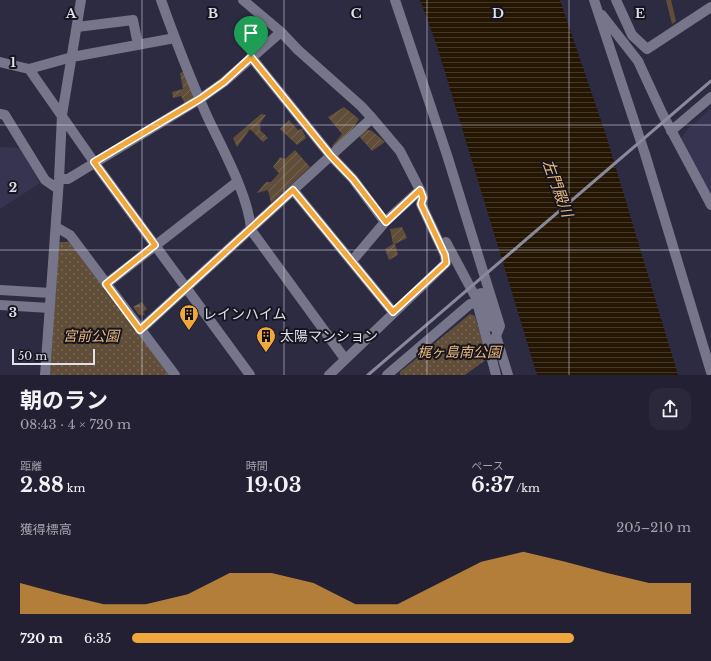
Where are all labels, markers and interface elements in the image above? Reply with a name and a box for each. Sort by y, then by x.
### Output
text: A [65,5,77,22]
text: B [208,5,218,22]
text: C [351,5,362,22]
text: D [492,5,504,22]
text: E [635,5,645,22]
pin [234,16,268,57]
icon: arrive [240,22,262,44]
text: 1 [10,54,16,71]
water label: 左門殿川 [539,157,578,221]
text: 2 [9,179,17,196]
building icon: レインハイム [178,303,200,331]
text: 3 [9,304,17,321]
place label: レインハイム [203,305,286,323]
building icon: 太陽マンション [255,325,277,353]
park label: 宮前公園 [63,327,121,345]
place label: 太陽マンション [280,327,378,345]
park label: 梶ヶ島南公園 [417,343,503,361]
scale bar [12,347,95,366]
text: 50 m [18,349,47,363]
text: 朝のラン [20,387,108,414]
button: share [649,388,691,430]
text: 08:43 · 4 × 720 m [20,416,131,433]
text: 距離 [20,459,42,473]
text: 時間 [246,459,268,473]
text: ペース [471,459,504,473]
text: 2.88 [20,473,64,497]
text: 19:03 [246,473,301,497]
text: 6:37 [471,473,514,497]
text: km [64,481,85,495]
text: /km [514,481,540,495]
text: 205–210 m [616,519,691,536]
text: 獲得標高 [20,521,72,538]
text: 720 m [20,630,63,647]
text: 6:35 [84,630,111,647]

